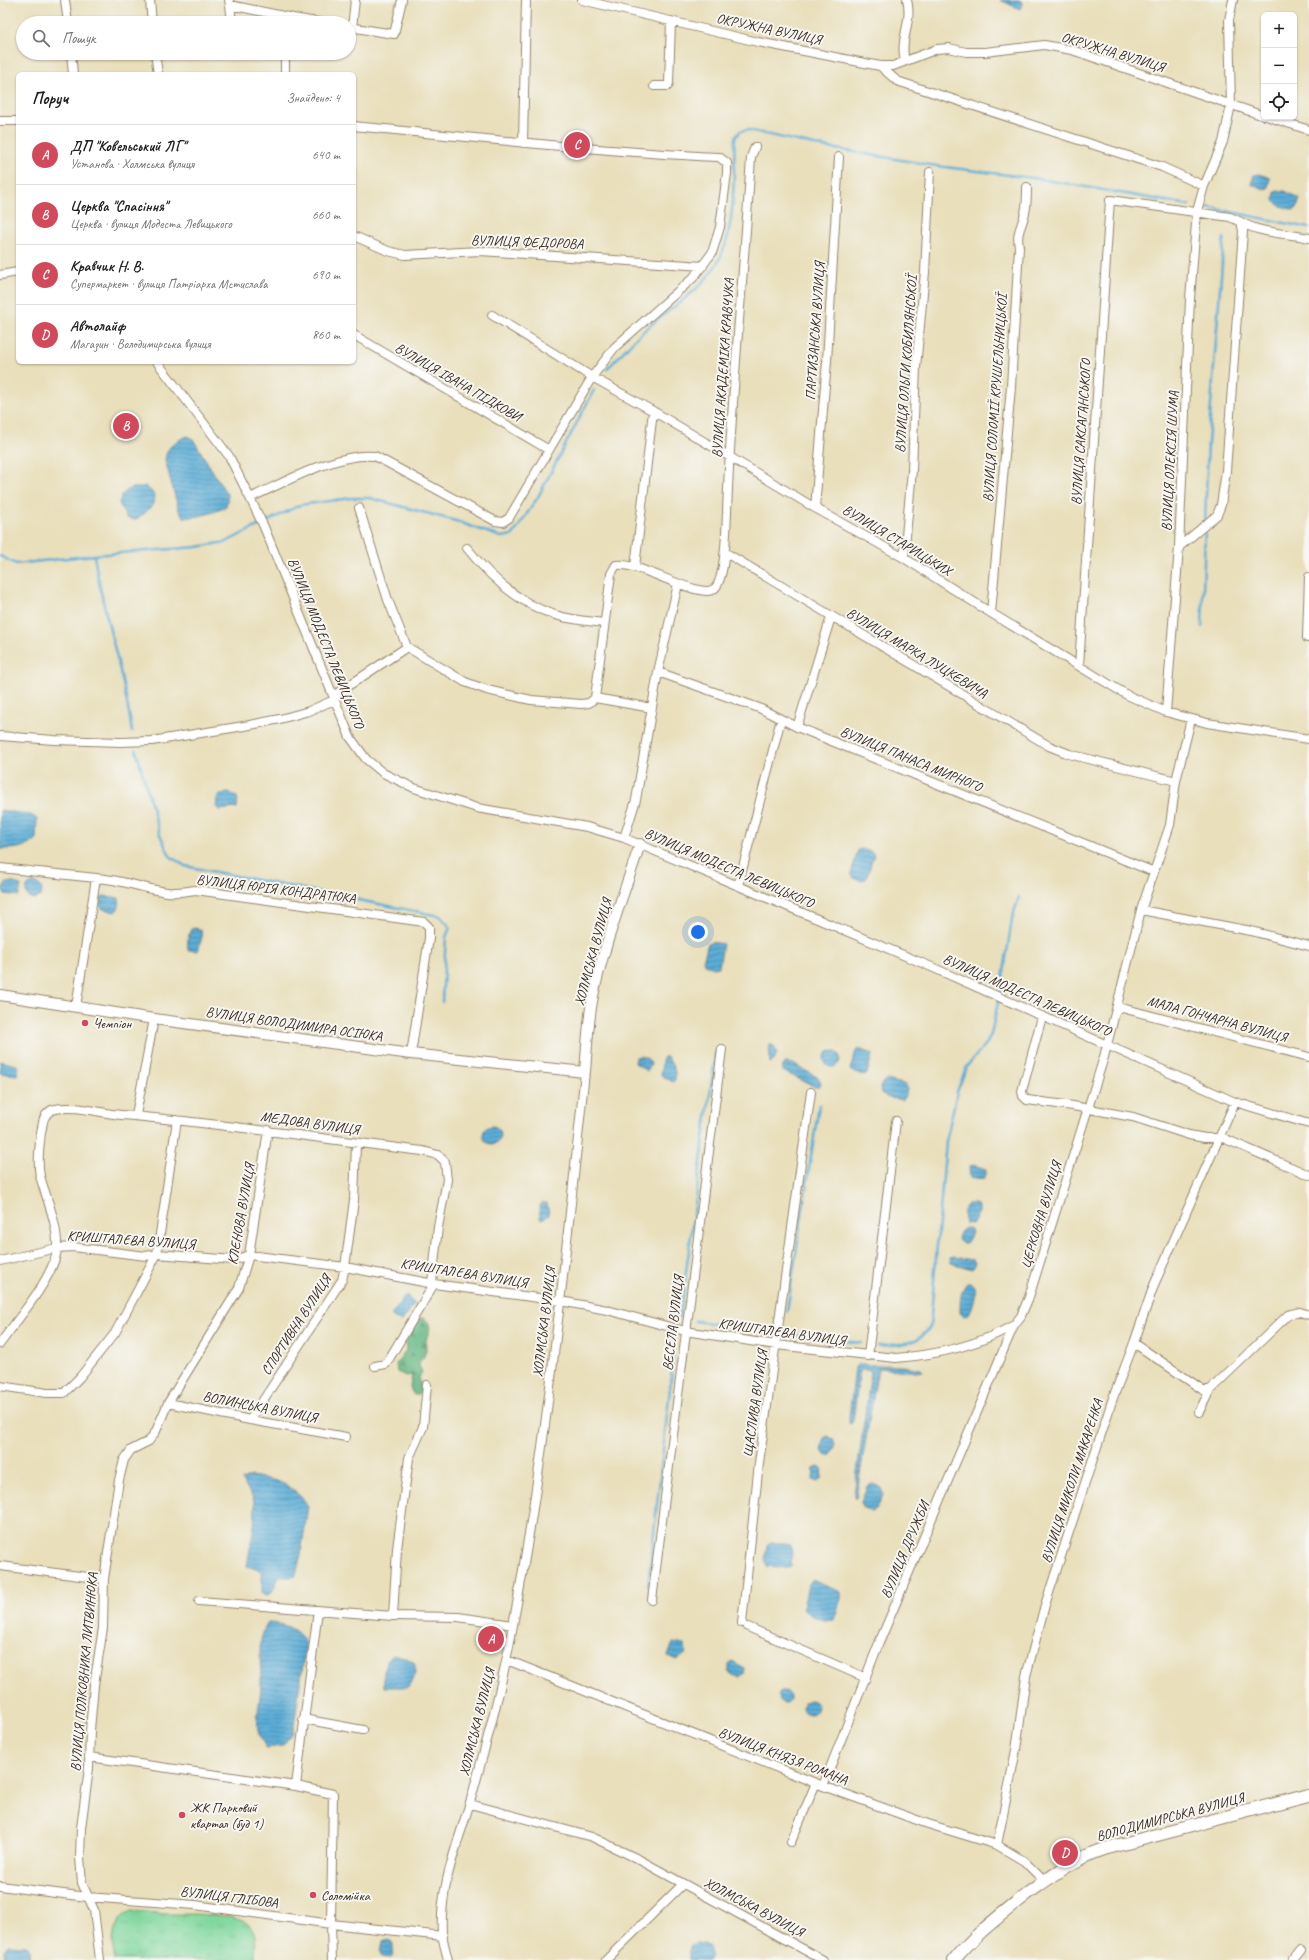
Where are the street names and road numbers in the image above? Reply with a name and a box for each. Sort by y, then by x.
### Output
street label: ОКРУЖНА ВУЛИЦЯ [715,10,825,49]
street label: ОКРУЖНА ВУЛИЦЯ [1059,28,1169,76]
street label: ВУЛИЦЯ ФЕДОРОВА [471,232,584,252]
street label: ПАРТИЗАНСЬКА ВУЛИЦЯ [802,259,828,401]
street label: ВУЛИЦЯ ОЛЬГИ КОБИЛЯНСЬКОЇ [891,271,921,453]
street label: ВУЛИЦЯ АКАДЕМІКА КРАВЧУКА [708,277,738,458]
street label: ВУЛИЦЯ СОЛОМІЇ КРУШЕЛЬНИЦЬКОЇ [979,290,1011,503]
street label: ВУЛИЦЯ ІВАНА ПІДКОВИ [392,339,526,426]
street label: ВУЛИЦЯ САКСАГАНСЬКОГО [1067,357,1095,505]
street label: ВУЛИЦЯ ОЛЕКСІЯ ШУМА [1158,390,1182,531]
street label: ВУЛИЦЯ СТАРИЦЬКИХ [840,501,957,581]
street label: ВУЛИЦЯ МОДЕСТА ЛЕВИЦЬКОГО [284,555,369,733]
street label: ВУЛИЦЯ МАРКА ЛУЦКЕВИЧА [843,604,991,702]
street label: ВУЛИЦЯ ПАНАСА МИРНОГО [838,723,986,796]
street label: ВУЛИЦЯ МОДЕСТА ЛЕВИЦЬКОГО [642,825,818,912]
street label: ВУЛИЦЯ ЮРІЯ КОНДРАТЮКА [195,871,358,907]
street label: ХОЛМСЬКА ВУЛИЦЯ [571,895,616,1007]
street label: ВУЛИЦЯ МОДЕСТА ЛЕВИЦЬКОГО [940,950,1116,1041]
street label: МАЛА ГОНЧАРНА ВУЛИЦЯ [1145,992,1290,1046]
street label: ВУЛИЦЯ ВОЛОДИМИРА ОСІЮКА [205,1003,384,1045]
street label: МЕДОВА ВУЛИЦЯ [259,1108,363,1139]
street label: ЦЕРКОВНА ВУЛИЦЯ [1017,1157,1066,1270]
street label: КЛЕНОВА ВУЛИЦЯ [224,1160,259,1266]
street label: КРИШТАЛЕВА ВУЛИЦЯ [67,1227,198,1253]
street label: КРИШТАЛЕВА ВУЛИЦЯ [399,1255,531,1292]
street label: ХОЛМСЬКА ВУЛИЦЯ [529,1265,559,1378]
street label: СПОРТИВНА ВУЛИЦЯ [257,1270,336,1378]
street label: ВЕСЕЛА ВУЛИЦЯ [659,1272,688,1371]
street label: КРИШТАЛЕВА ВУЛИЦЯ [717,1315,849,1350]
street label: ЩАСЛИВА ВУЛИЦЯ [739,1346,771,1457]
street label: ВОЛИНСЬКА ВУЛИЦЯ [201,1388,321,1427]
street label: ВУЛИЦЯ МИКОЛИ МАКАРЕНКА [1038,1396,1107,1565]
street label: ВУЛИЦЯ ДРУЖБИ [877,1497,934,1601]
street label: ВУЛИЦЯ ПОЛКОВНИКА ЛИТВИНЮКА [67,1571,101,1772]
street label: ХОЛМСЬКА ВУЛИЦЯ [455,1665,499,1777]
street label: ВУЛИЦЯ КНЯЗЯ РОМАНА [716,1724,851,1789]
street label: ВОЛОДИМИРСЬКА ВУЛИЦЯ [1094,1789,1247,1845]
street label: ХОЛМСЬКА ВУЛИЦЯ [701,1874,808,1941]
street label: ВУЛИЦЯ ГЛІБОВА [179,1883,280,1912]

